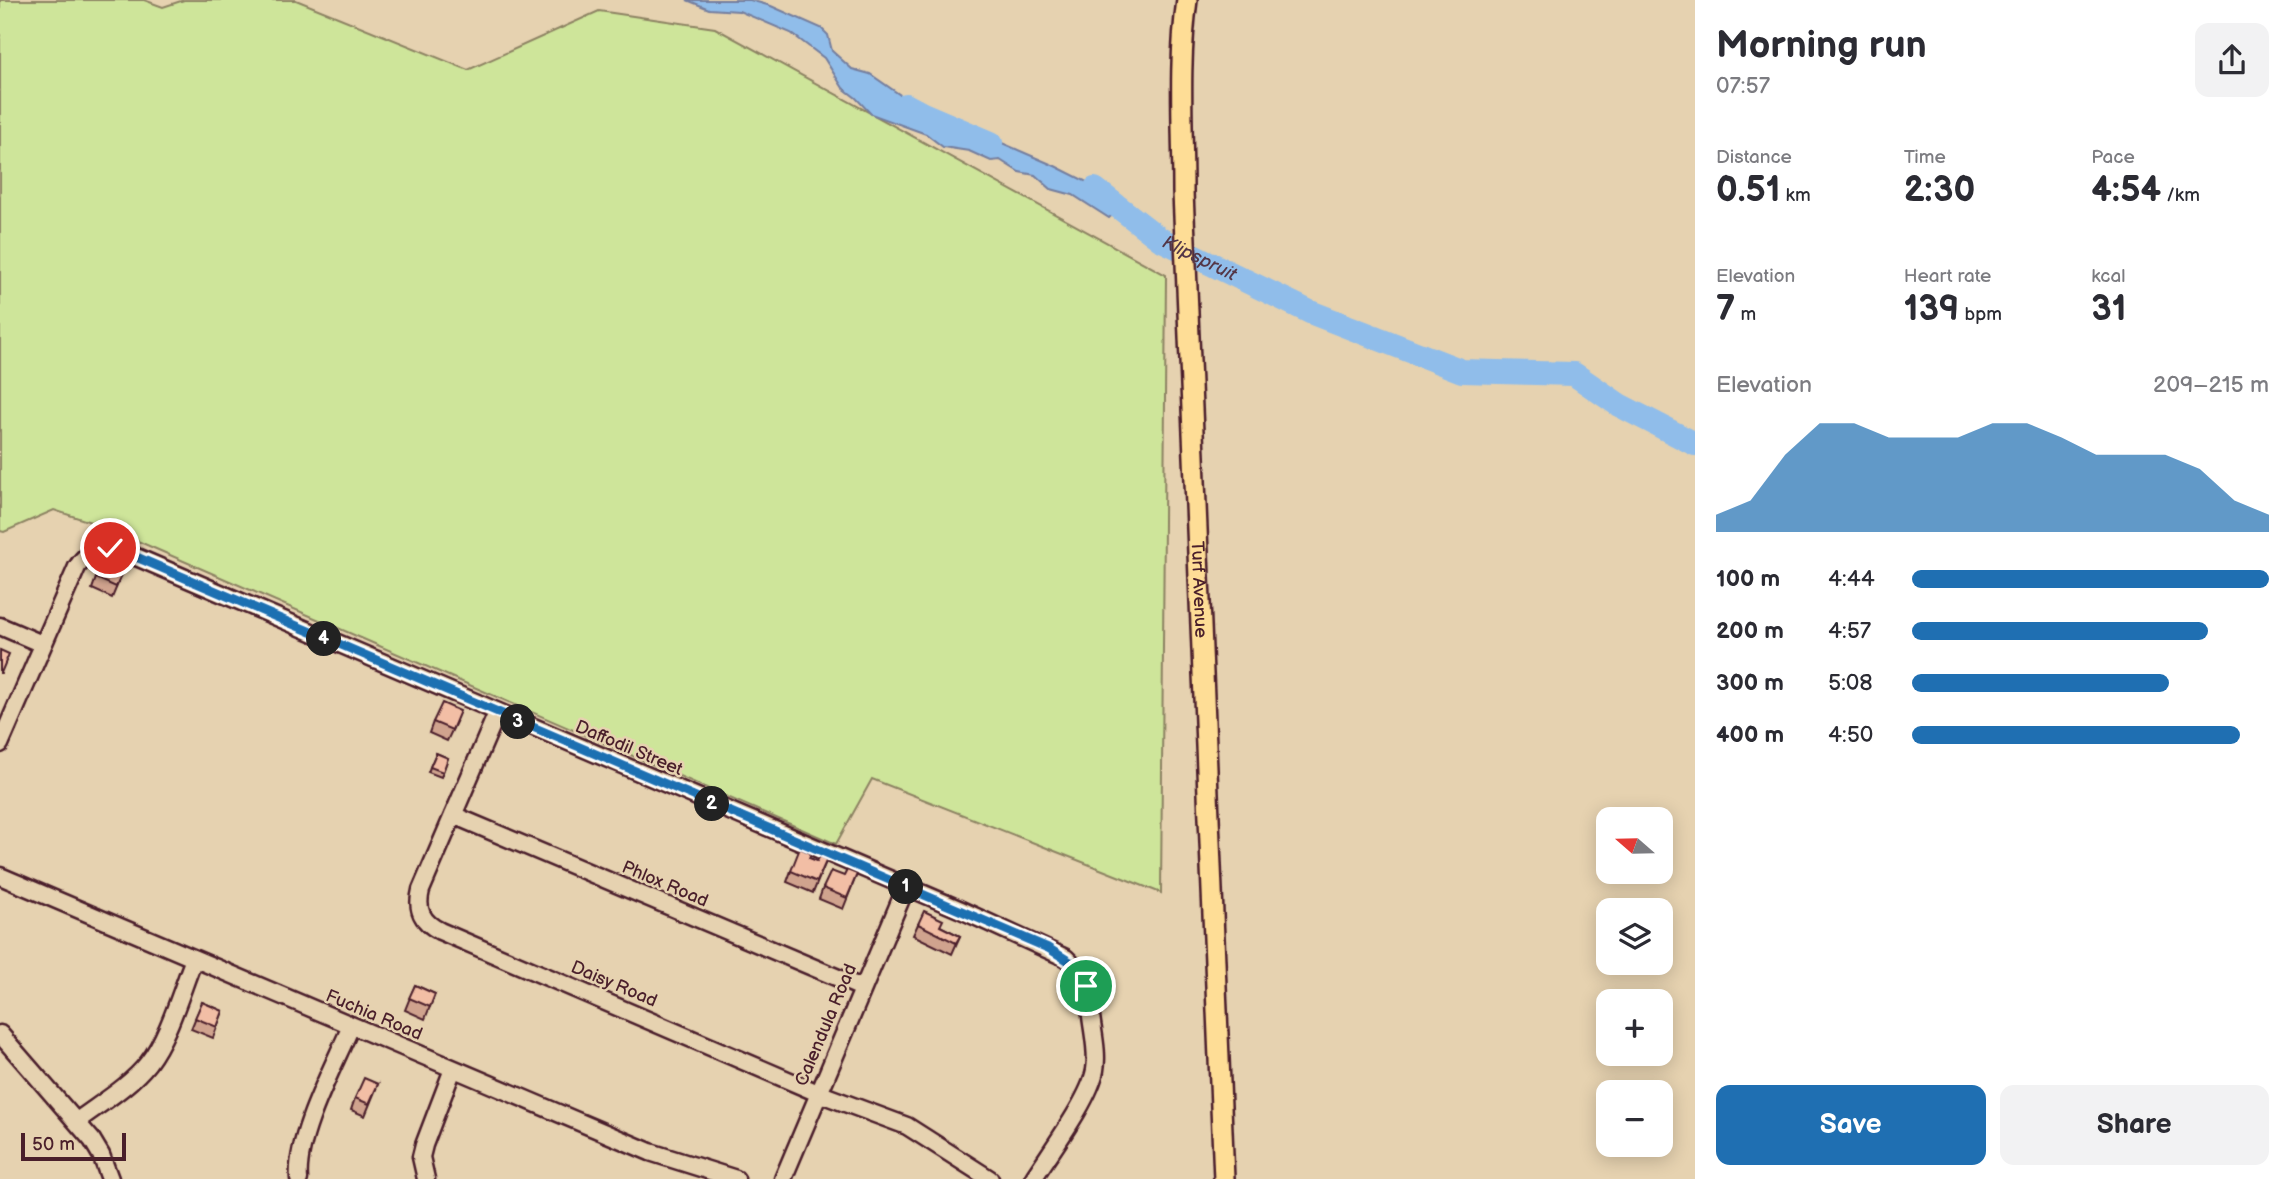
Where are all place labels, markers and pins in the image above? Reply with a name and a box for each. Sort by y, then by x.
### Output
pin [80,518,140,578]
pin: 4 [306,622,342,656]
pin: 3 [500,704,536,740]
pin: 2 [694,786,730,822]
pin: 1 [888,870,923,904]
pin [1056,956,1116,1016]

